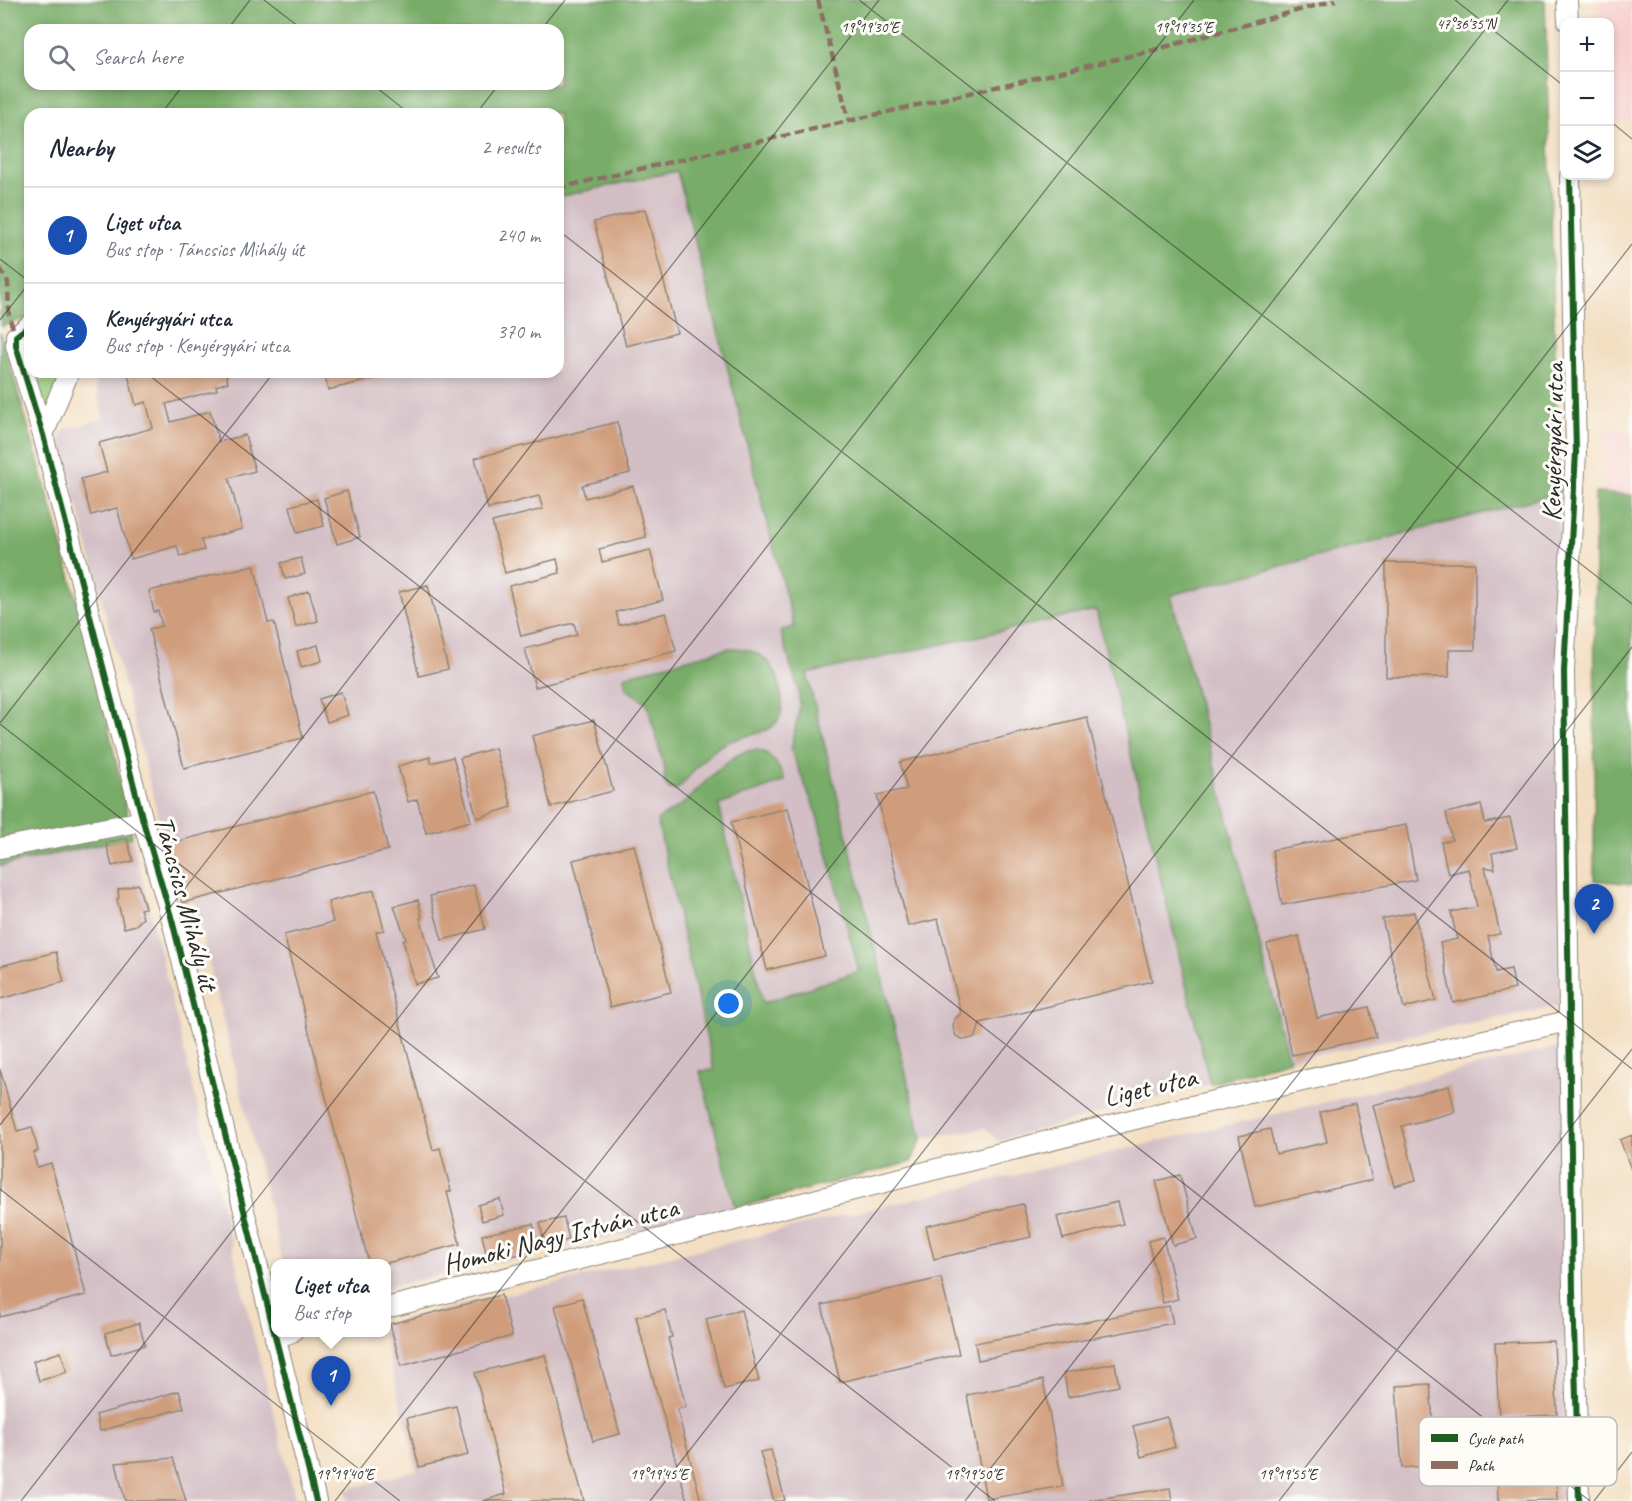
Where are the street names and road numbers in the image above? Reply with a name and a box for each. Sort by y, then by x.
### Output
street label: Kenyérgyári utca [1534,360,1571,522]
street label: Táncsics Mihály út [146,812,227,997]
street label: Liget utca [1100,1058,1202,1114]
street label: Homoki Nagy István utca [439,1189,683,1282]

